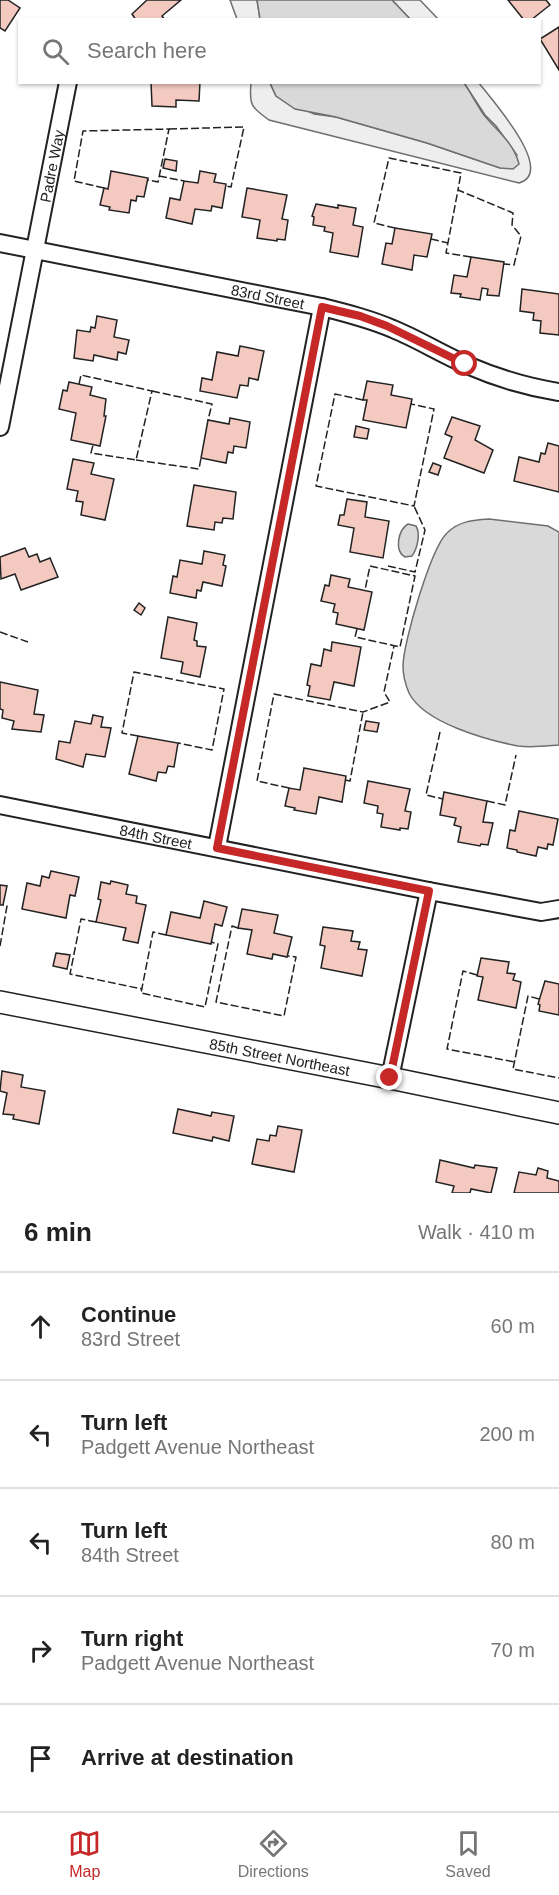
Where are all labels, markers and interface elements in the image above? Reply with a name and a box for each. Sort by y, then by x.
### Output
search box [18,18,541,84]
icon: search [39,35,72,68]
text: Search here [87,38,207,63]
street label: Padre Way [36,128,67,204]
street label: 83rd Street [230,281,307,312]
route start [451,350,477,376]
street label: 84th Street [118,821,194,852]
street label: 85th Street Northeast [208,1035,352,1079]
route end [376,1064,402,1090]
text: 6 min [24,1217,92,1247]
text: Walk · 410 m [418,1221,535,1243]
text: Continue [81,1302,176,1327]
icon: ahead [24,1310,57,1343]
text: 60 m [491,1315,535,1337]
text: 83rd Street [81,1328,180,1350]
text: Turn left [81,1410,167,1435]
icon: left [24,1418,57,1451]
text: 200 m [479,1423,535,1445]
text: Padgett Avenue Northeast [81,1436,314,1458]
text: Turn left [81,1518,167,1543]
icon: left [24,1526,57,1559]
text: 80 m [491,1531,535,1553]
text: 84th Street [81,1544,179,1566]
text: Turn right [81,1626,183,1651]
icon: right [24,1634,57,1667]
text: 70 m [491,1639,535,1661]
text: Padgett Avenue Northeast [81,1652,314,1674]
icon: arrive [24,1742,57,1775]
text: Arrive at destination [81,1745,294,1770]
tab: Map [68,1827,101,1881]
tab: Directions [238,1827,309,1881]
tab: Saved [445,1827,491,1881]

